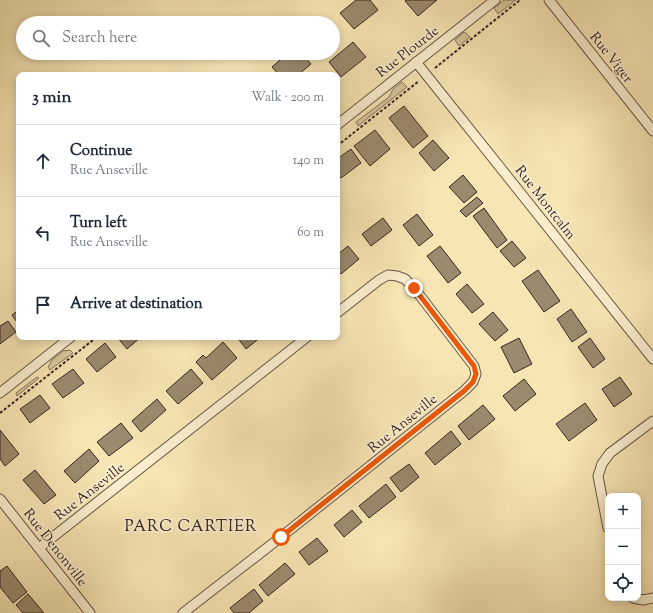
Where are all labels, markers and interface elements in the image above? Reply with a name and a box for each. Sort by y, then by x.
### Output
search box [16,16,340,60]
street label: Rue Plourde [373,22,444,83]
icon: search [30,27,52,49]
text: Search here [62,28,137,49]
street label: Rue Viger [584,28,637,89]
text: 3 min [32,86,71,110]
text: Walk · 200 m [251,89,324,107]
text: Continue [70,141,132,162]
icon: ahead [32,150,54,172]
text: 140 m [293,152,324,170]
text: Rue Anseville [70,162,148,180]
street label: Rue Montcalm [509,162,580,245]
text: Turn left [70,213,127,234]
icon: left [32,222,54,244]
text: 60 m [297,224,324,242]
text: Rue Anseville [70,234,148,252]
route end [405,279,423,297]
icon: arrive [32,294,54,316]
text: Arrive at destination [70,294,203,315]
street label: Rue Anseville [364,390,442,459]
street label: Rue Anseville [51,459,130,526]
map controls [605,493,641,601]
button: + [605,493,641,529]
street label: Rue Denonville [18,505,91,591]
district label: PARC CARTIER [125,516,257,539]
route start [272,528,290,546]
button: − [605,529,641,565]
button: locate [605,565,641,601]

